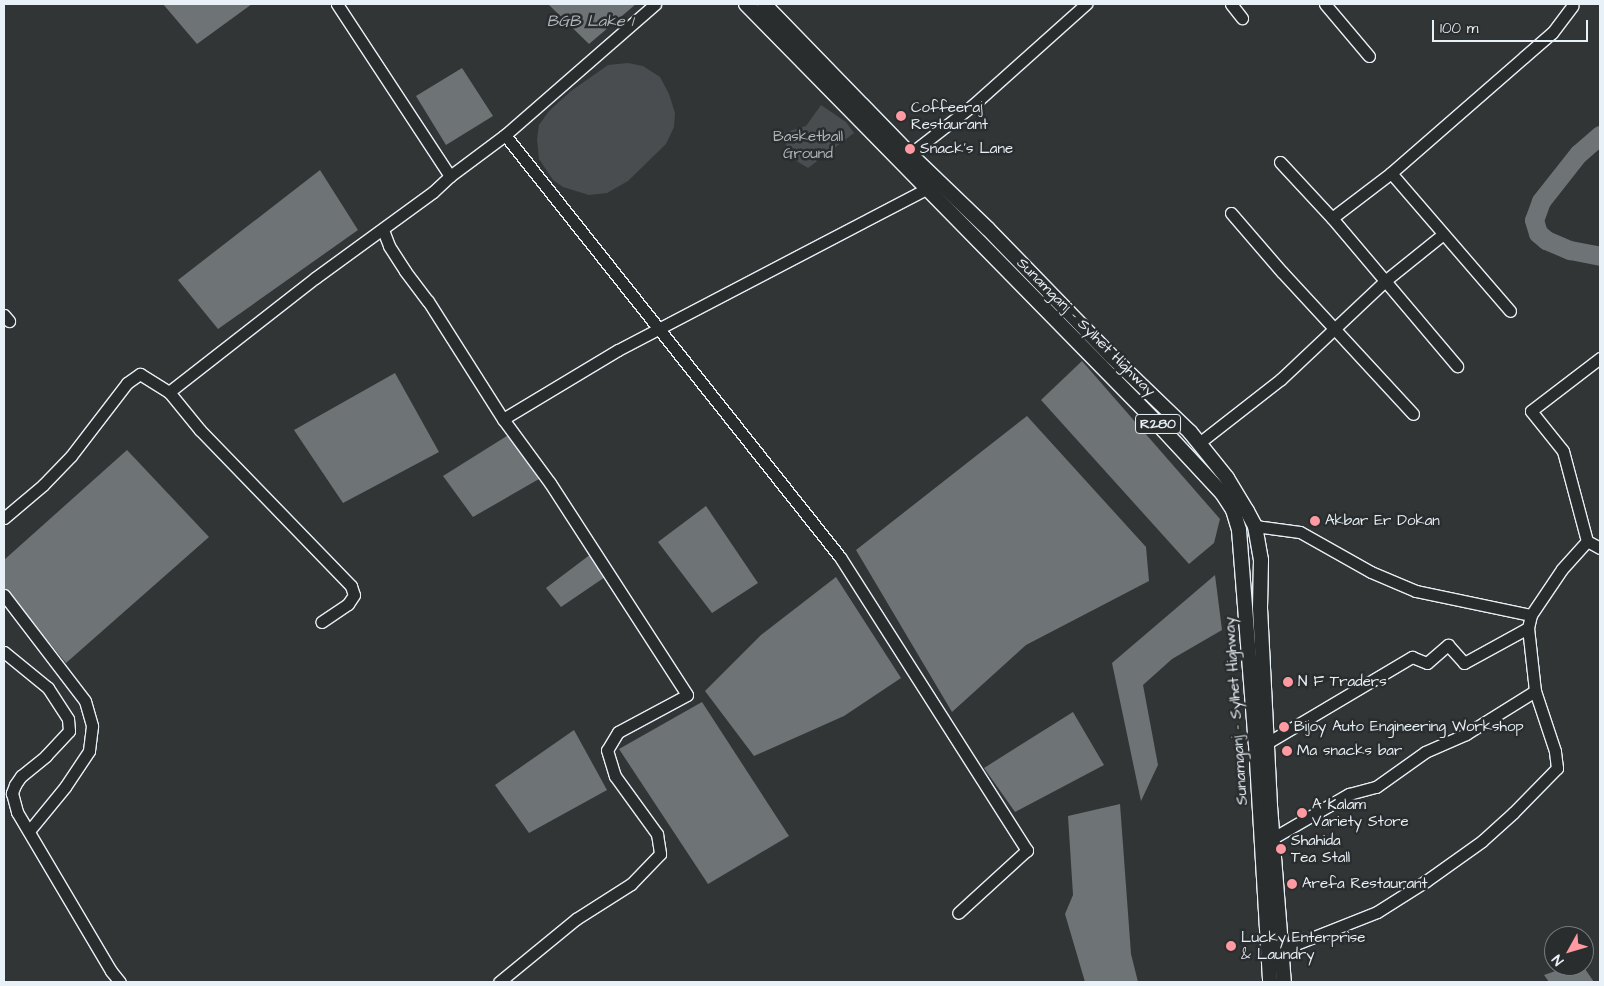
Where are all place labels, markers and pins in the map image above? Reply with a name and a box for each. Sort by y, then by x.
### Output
place label: Coffeeraj Restaurant [911,98,988,133]
marker: Coffeeraj Restaurant [895,110,907,122]
place label: Snack's Lane [920,140,1013,158]
marker: Snack's Lane [904,143,916,155]
place label: Akbar Er Dokan [1325,512,1440,530]
marker: Akbar Er Dokan [1309,515,1321,527]
place label: N F Traders [1298,673,1387,691]
marker: N F Traders [1282,676,1294,688]
place label: Bijoy Auto Engineering Workshop [1294,718,1524,736]
marker: Bijoy Auto Engineering Workshop [1278,721,1290,733]
place label: Ma snacks bar [1297,742,1402,760]
marker: Ma snacks bar [1281,745,1293,757]
place label: A Kalam Variety Store [1312,795,1409,830]
marker: A Kalam Variety Store [1296,807,1308,819]
place label: Shahida Tea Stall [1291,831,1350,866]
marker: Shahida Tea Stall [1275,843,1287,855]
place label: Arefa Restaurant [1302,875,1428,893]
marker: Arefa Restaurant [1286,878,1298,890]
place label: Lucky Enterprise & Laundry [1241,928,1365,963]
marker: Lucky Enterprise & Laundry [1225,940,1237,952]

